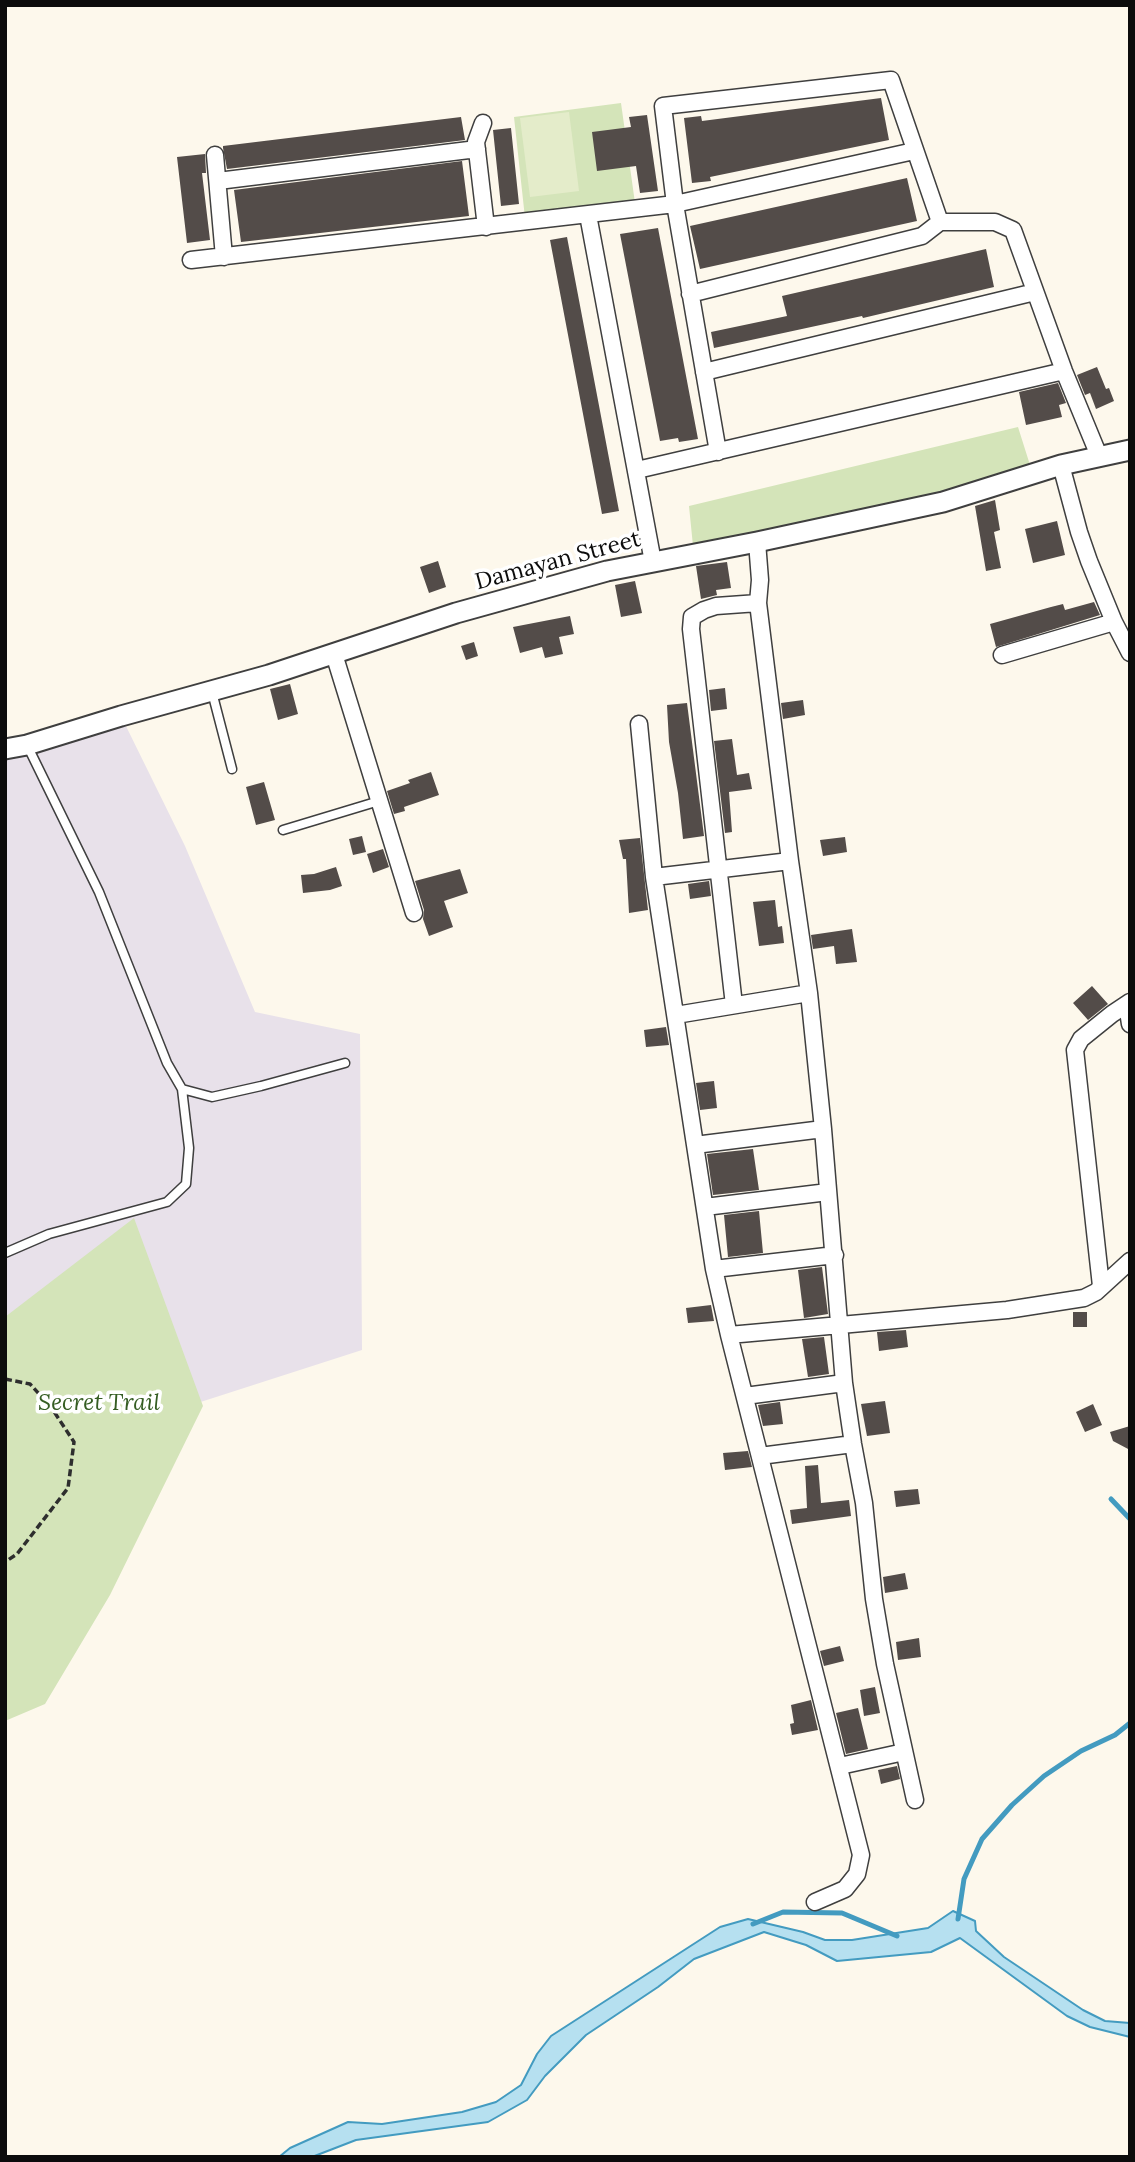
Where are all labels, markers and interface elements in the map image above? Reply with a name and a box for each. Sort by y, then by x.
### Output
street label: Damayan Street [472,526,644,596]
park label: Secret Trail [38,1389,160,1417]

